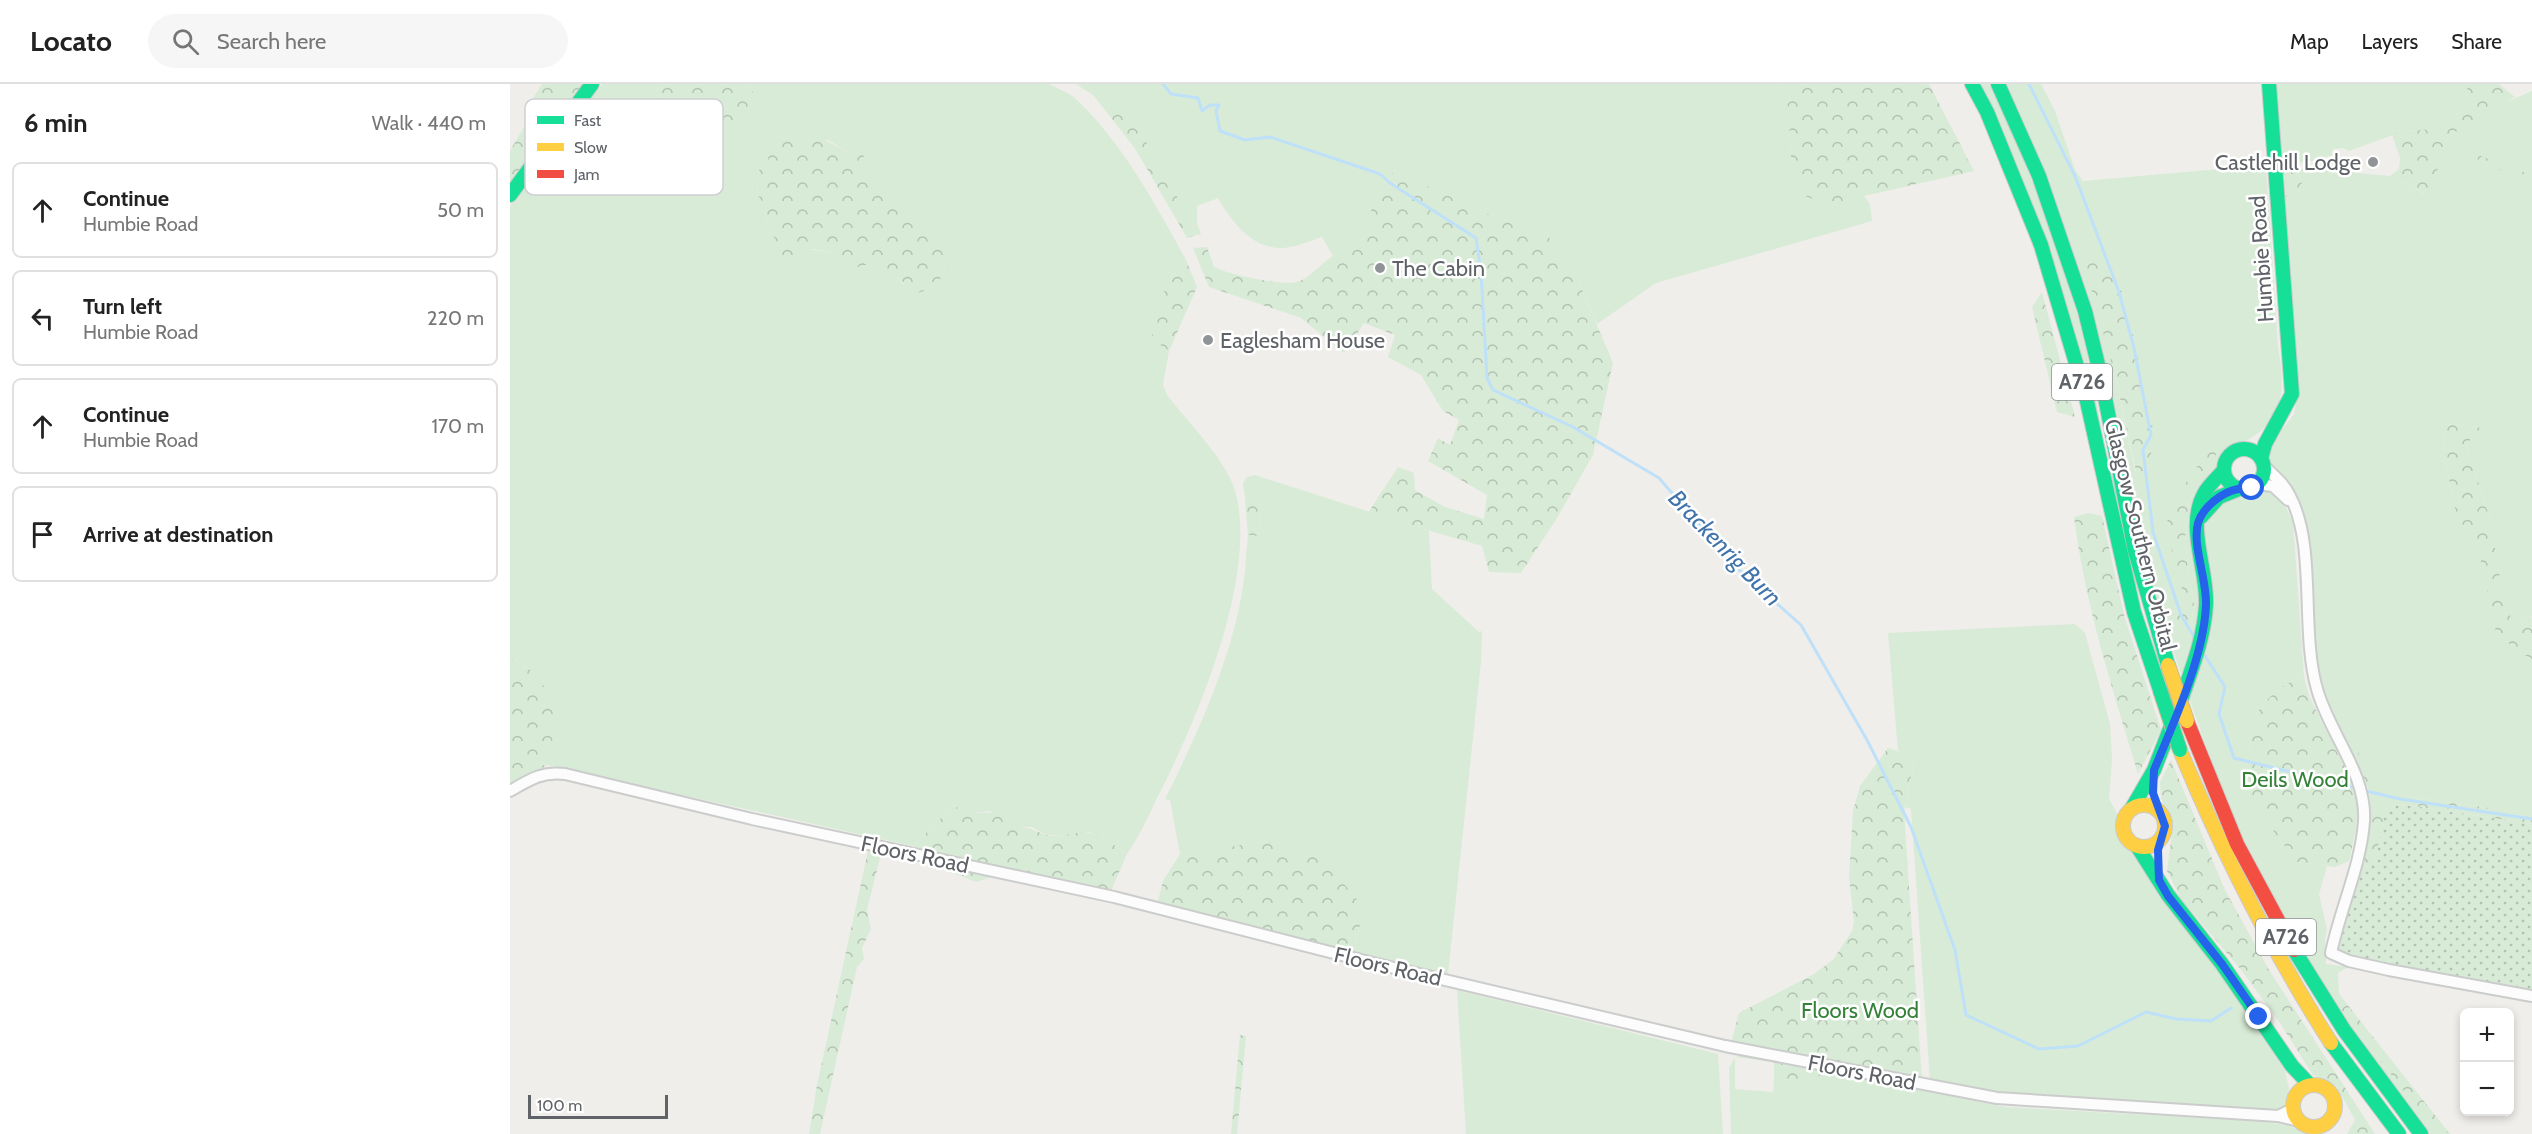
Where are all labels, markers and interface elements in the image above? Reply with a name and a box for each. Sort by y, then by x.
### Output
search box [148,14,568,68]
text: Locato [30,24,112,58]
icon: search [169,25,202,58]
text: Search here [217,28,326,55]
text: Map [2290,29,2329,54]
text: Layers [2362,29,2418,54]
text: Share [2451,29,2502,54]
legend [525,99,723,195]
text: 6 min [24,107,88,139]
text: Walk · 440 m [372,111,486,135]
text: Fast [574,111,602,130]
text: Slow [574,138,608,157]
place label: Castlehill Lodge [2215,149,2361,176]
marker: Castlehill Lodge [2366,155,2380,169]
text: Jam [573,165,600,184]
text: Continue [83,185,169,212]
icon: ahead [26,194,59,227]
street label: Humbie Road [2244,195,2279,323]
text: 50 m [437,198,484,222]
text: Humbie Road [83,212,198,236]
place label: The Cabin [1392,255,1485,282]
marker: The Cabin [1373,261,1387,275]
text: Turn left [83,293,162,320]
icon: left [26,302,59,335]
text: 220 m [427,306,484,330]
text: Humbie Road [83,320,198,344]
place label: Eaglesham House [1220,327,1385,354]
marker: Eaglesham House [1201,333,1215,347]
road number: A726 [2052,364,2112,400]
text: Continue [83,401,169,428]
icon: ahead [26,410,59,443]
text: 170 m [432,414,484,438]
street label: Glasgow Southern Orbital [2099,416,2183,655]
text: Humbie Road [83,428,198,452]
route start [2238,474,2264,500]
water label: Brackenrig Burn [1663,484,1788,612]
icon: arrive [26,518,59,551]
text: Arrive at destination [83,521,273,548]
park label: Deils Wood [2241,766,2349,793]
street label: Floors Road [859,830,971,879]
road number: A726 [2256,919,2316,955]
street label: Floors Road [1331,941,1444,992]
park label: Floors Wood [1801,997,1919,1024]
route end [2245,1003,2271,1029]
map controls [2460,1008,2514,1116]
button: + [2460,1008,2514,1062]
street label: Floors Road [1806,1049,1918,1096]
button: − [2460,1062,2514,1116]
scale bar [528,1092,668,1120]
text: 100 m [537,1096,582,1115]

